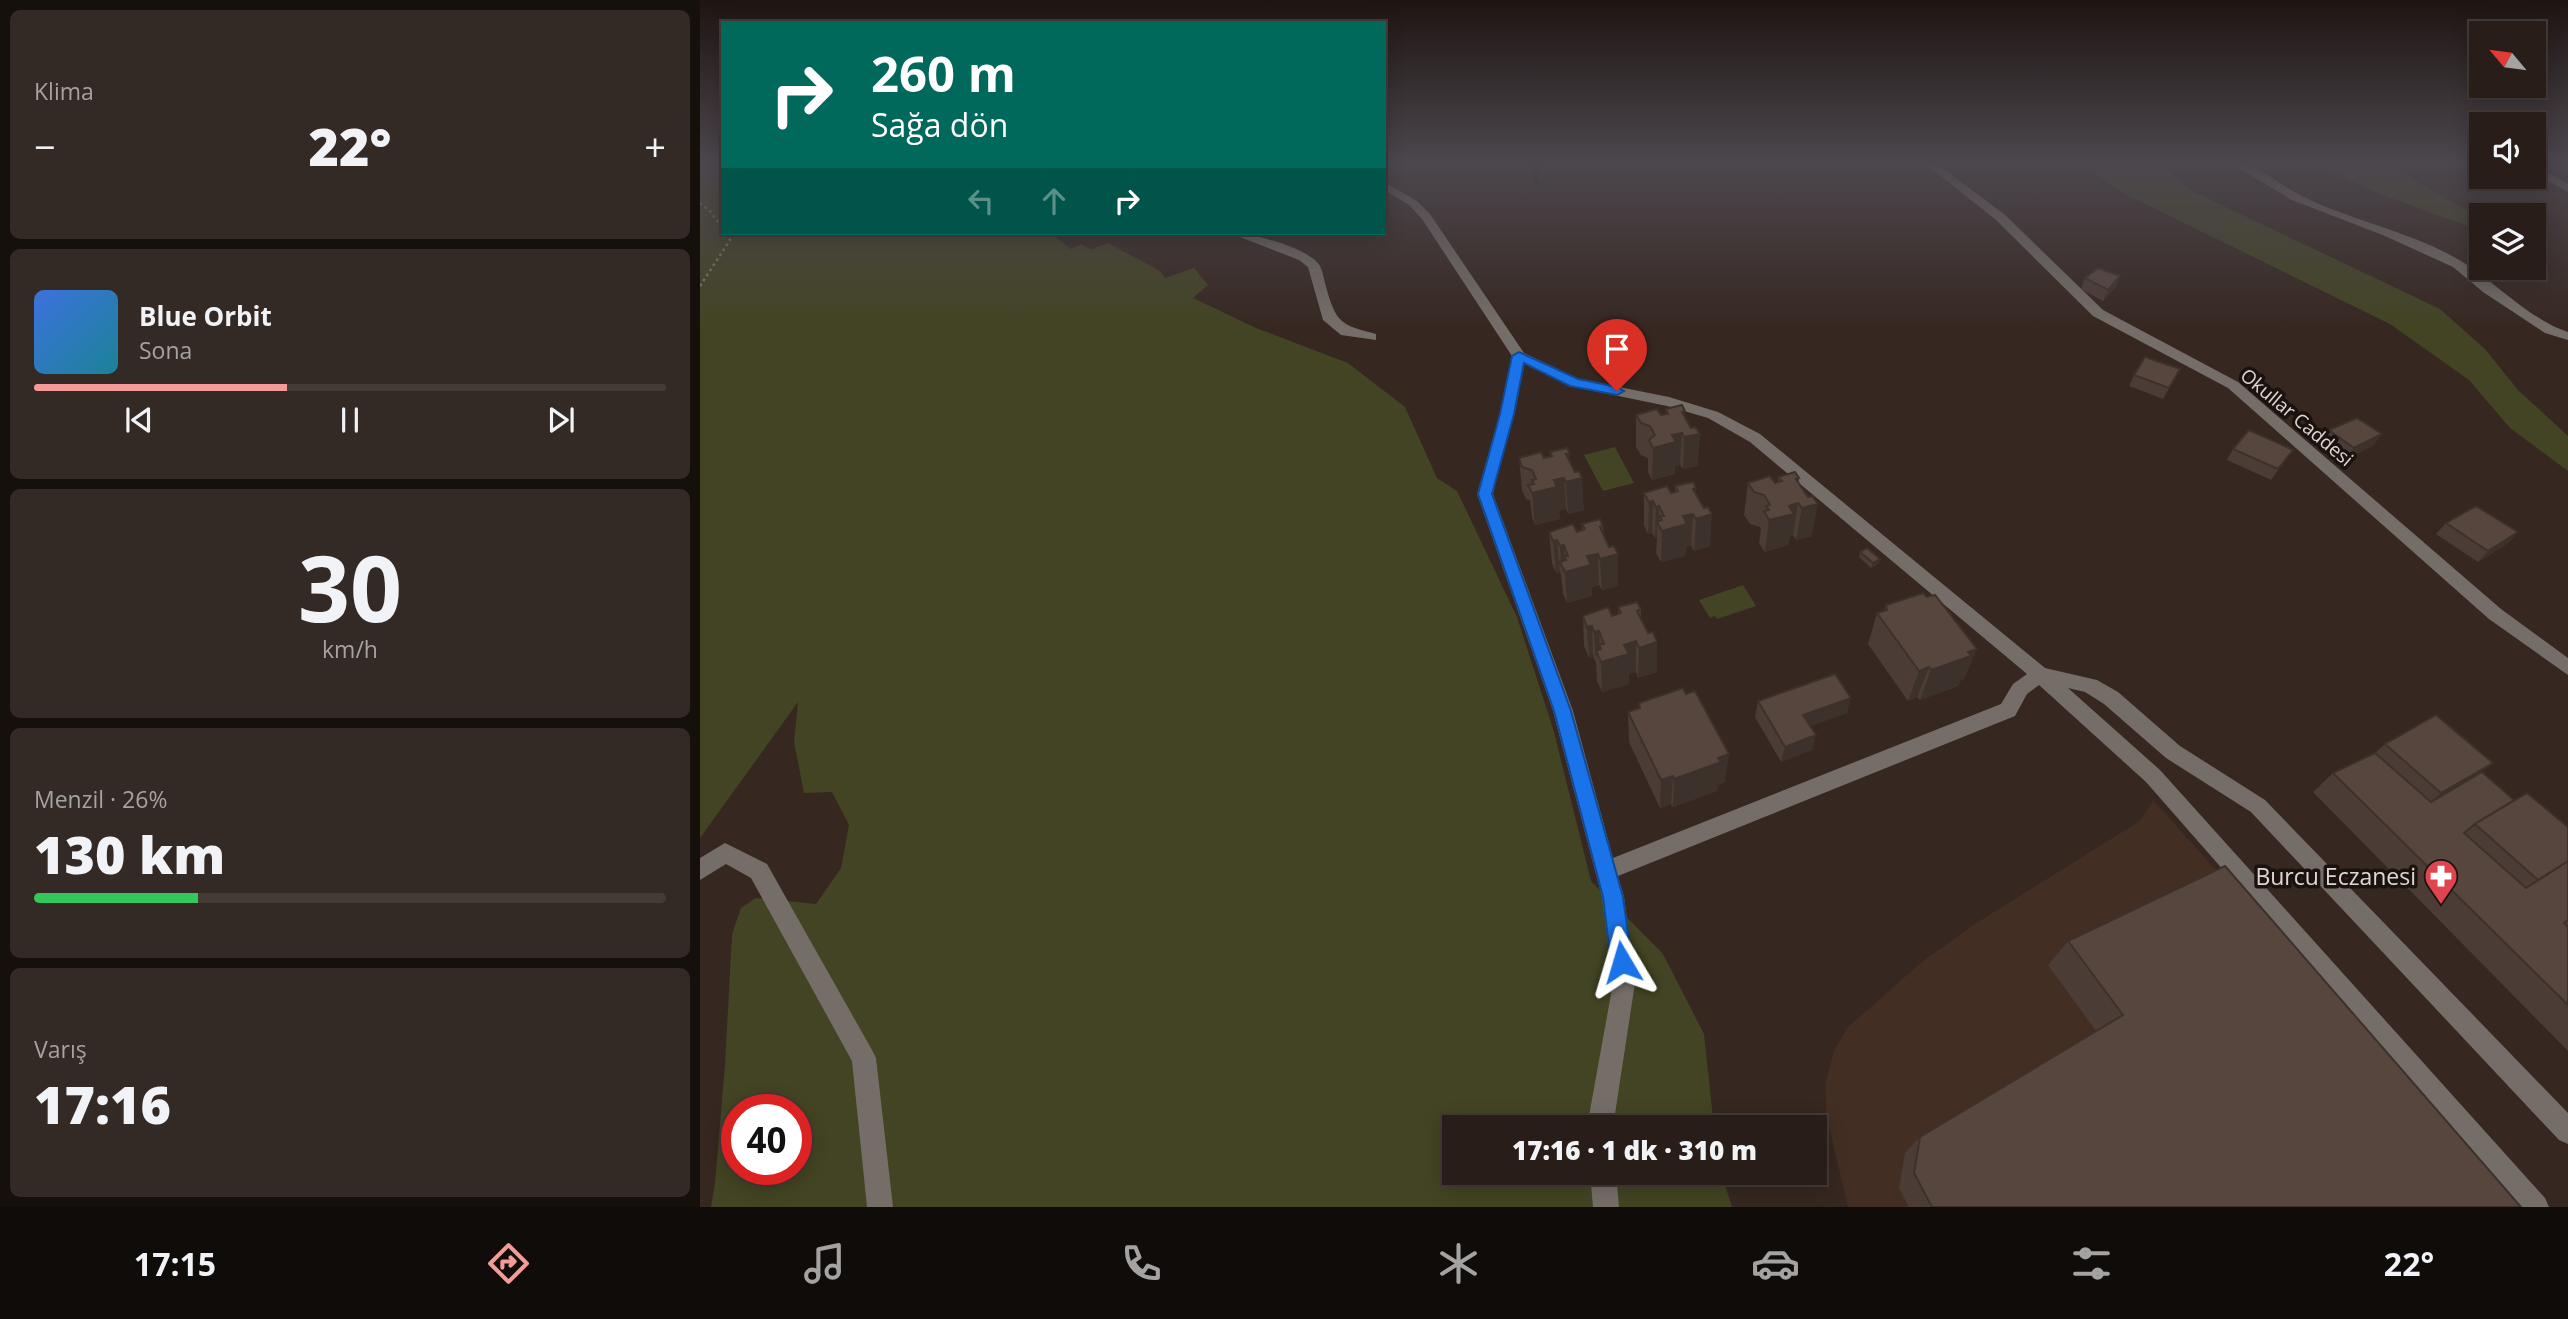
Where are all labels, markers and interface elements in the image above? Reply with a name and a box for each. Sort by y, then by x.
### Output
north arrow [2469,21,2546,98]
map controls [2469,21,2546,280]
text: 260 m [871,40,1016,106]
icon: right [756,49,847,140]
text: Klima [34,75,94,107]
text: Sağa dön [871,103,1008,146]
text: 22° [309,110,391,181]
button: sound [2469,112,2546,189]
text: − [34,120,56,172]
text: + [644,120,666,172]
icon: left [962,182,1000,220]
icon: ahead [1035,182,1073,220]
icon: right [1108,182,1146,220]
button: layers [2469,203,2546,280]
text: Blue Orbit [139,298,272,334]
pin [1587,319,1647,391]
icon: arrive [1598,330,1636,368]
text: Sona [139,334,192,366]
street label: Okullar Caddesi [2235,362,2359,472]
icon: previous [120,401,158,439]
icon: pause [331,401,369,439]
icon: next [542,401,580,439]
text: 30 [298,525,402,649]
text: km/h [322,633,378,665]
text: Menzil · 26% [34,783,167,815]
text: 130 km [34,818,225,889]
pharmacy icon: Burcu Eczanesi [2422,857,2460,906]
place label: Burcu Eczanesi [2255,860,2416,892]
position arrow [1585,925,1659,999]
text: Varış [34,1033,87,1065]
text: 17:16 [34,1068,171,1139]
speed limit sign: 40 [721,1094,812,1185]
text: 17:16 · 1 dk · 310 m [1512,1132,1757,1168]
icon: directions [484,1239,533,1288]
icon: music [800,1239,849,1288]
icon: phone [1117,1239,1166,1288]
icon: climate [1434,1239,1483,1288]
icon: car [1751,1239,1800,1288]
icon: filters [2067,1239,2116,1288]
text: 17:15 [134,1242,216,1285]
text: 22° [2384,1242,2434,1285]

